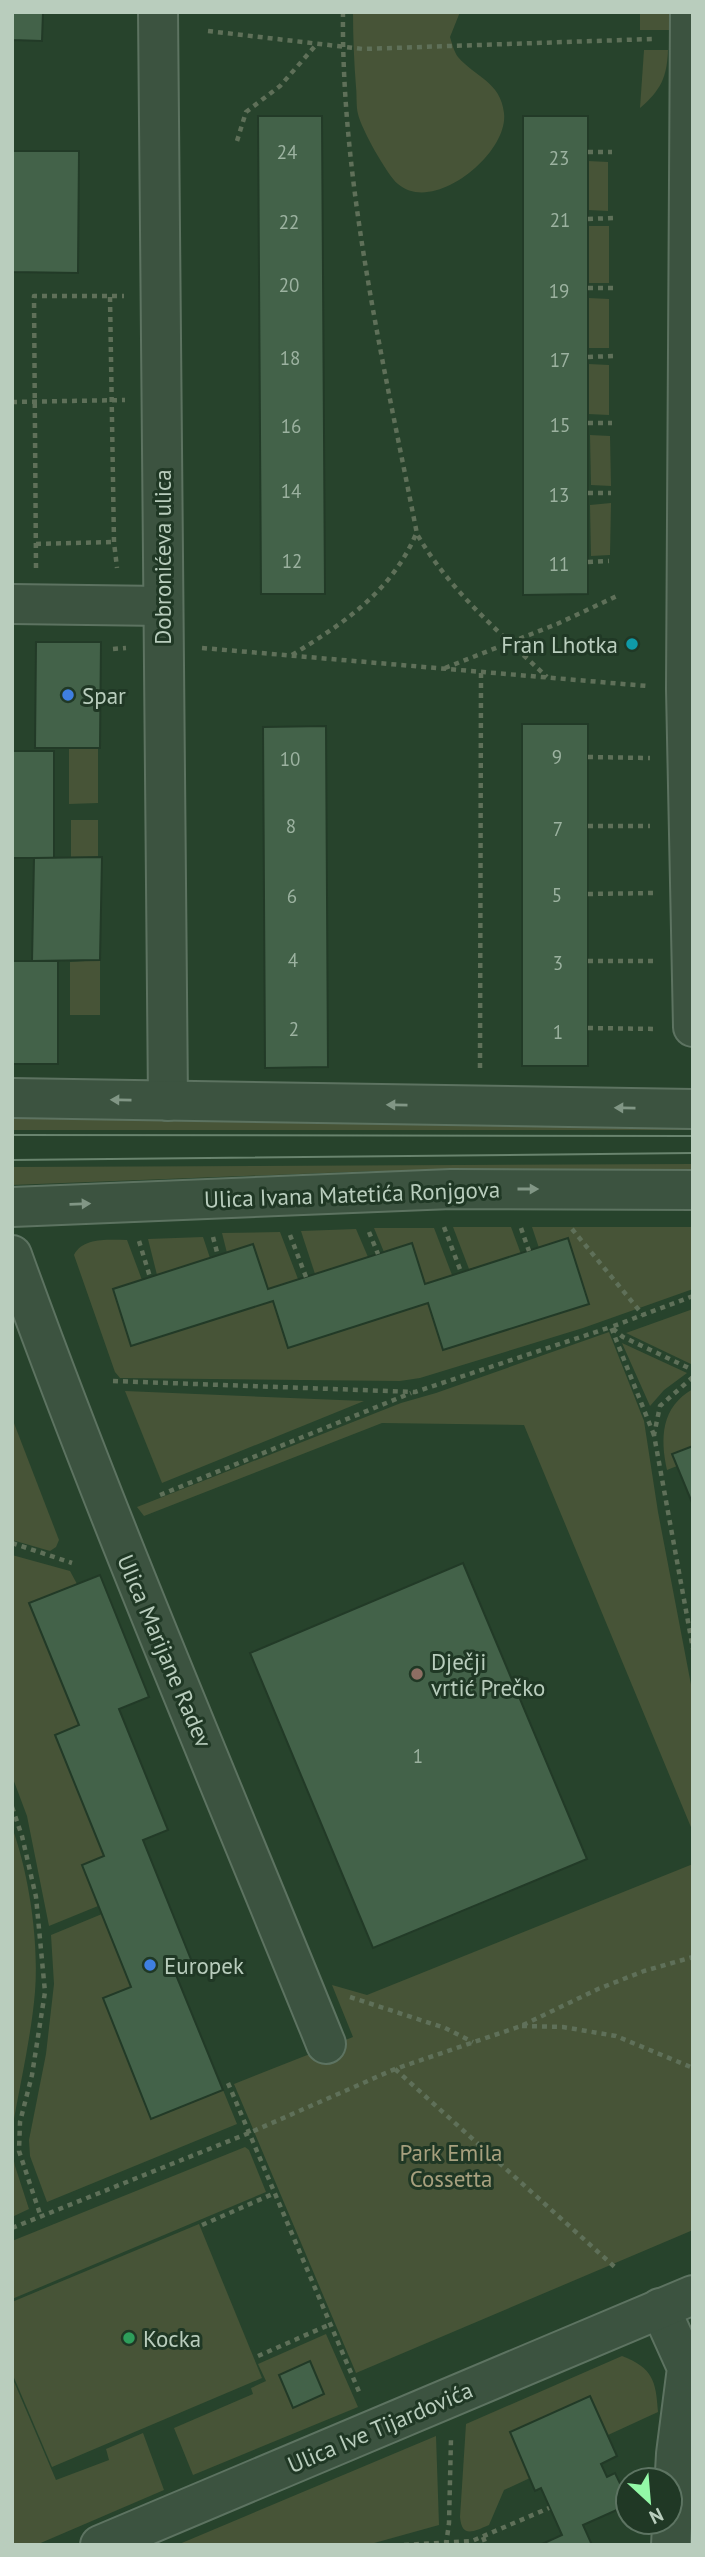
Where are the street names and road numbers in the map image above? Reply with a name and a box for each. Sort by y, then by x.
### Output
street label: Dobronićeva ulica [148,469,177,645]
street label: Ulica Ivana Matetića Ronjgova [203,1174,501,1214]
street label: Ulica Marijane Radev [111,1550,219,1752]
street label: Ulica Ive Tijardovića [283,2375,477,2479]

